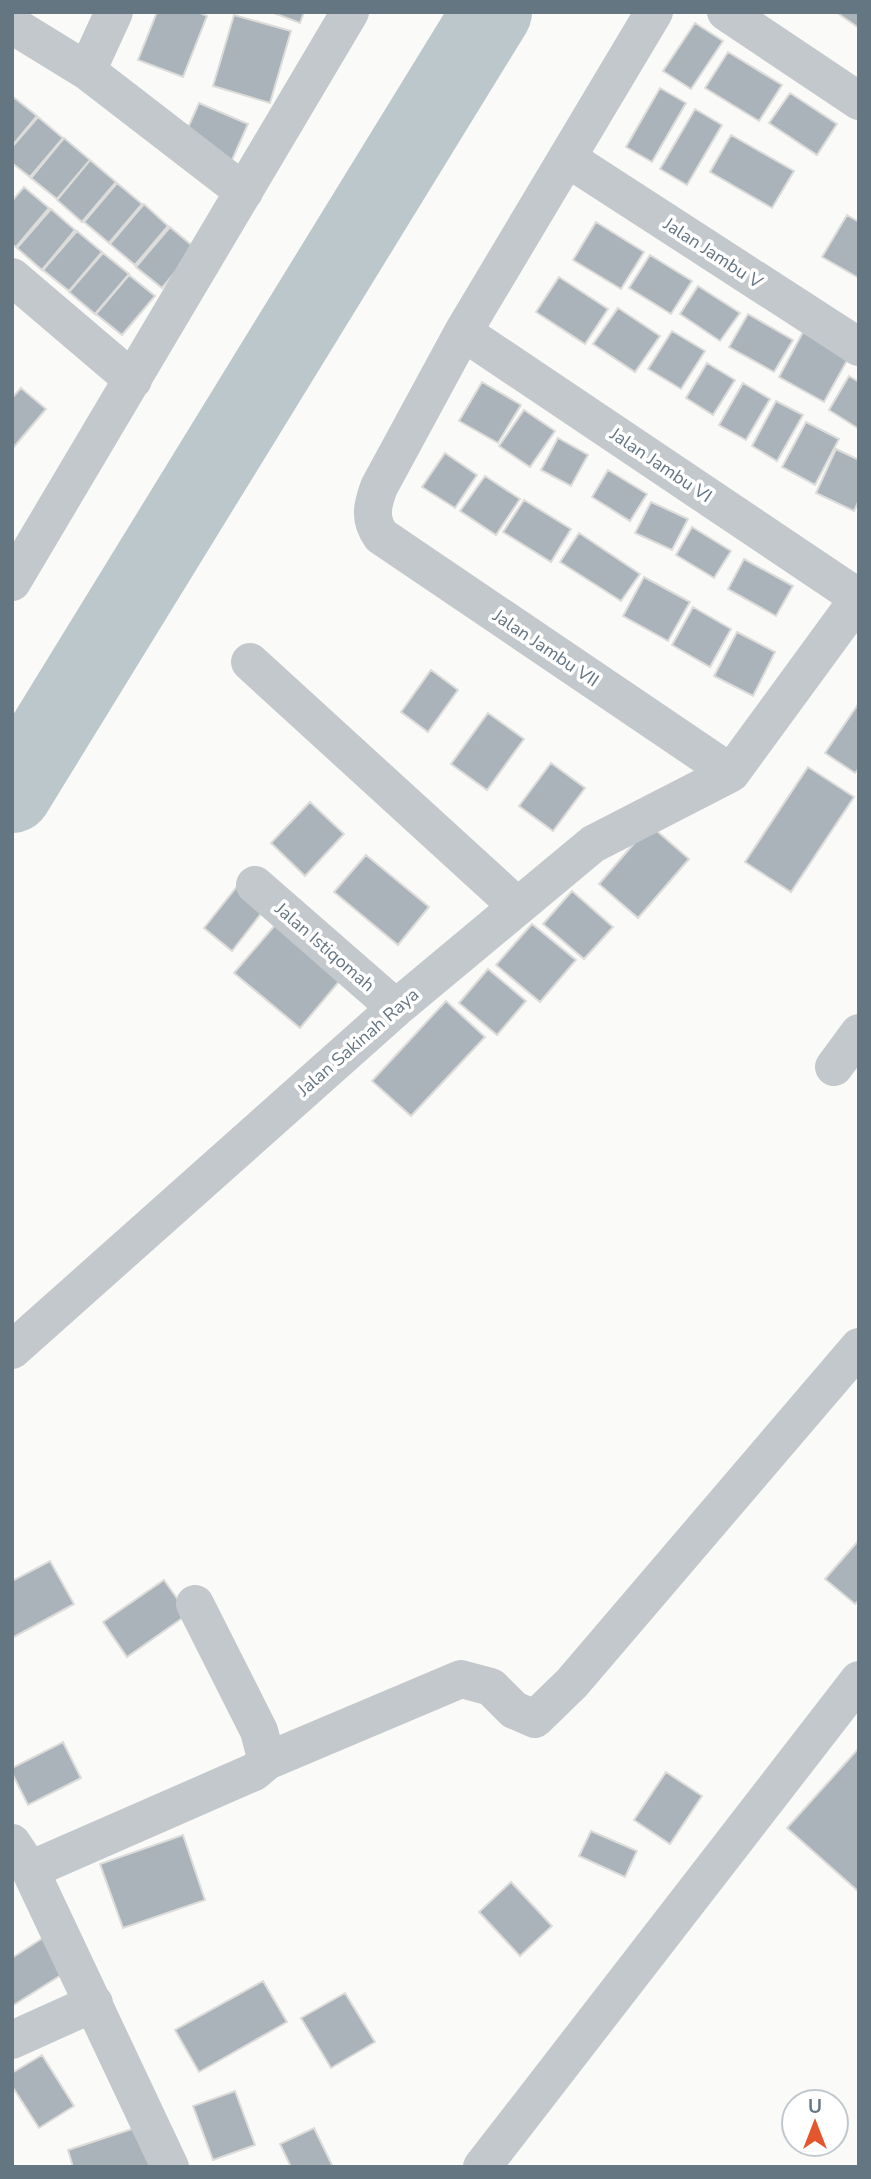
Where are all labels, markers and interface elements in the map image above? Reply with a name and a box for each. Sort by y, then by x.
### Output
street label: Jalan Jambu V [658,211,768,294]
street label: Jalan Jambu VI [605,421,717,508]
street label: Jalan Jambu VII [488,603,604,692]
street label: Jalan Istiqomah [269,896,380,997]
street label: Jalan Sakinah Raya [291,983,424,1102]
north arrow [780,2088,850,2158]
text: U [808,2094,822,2120]

